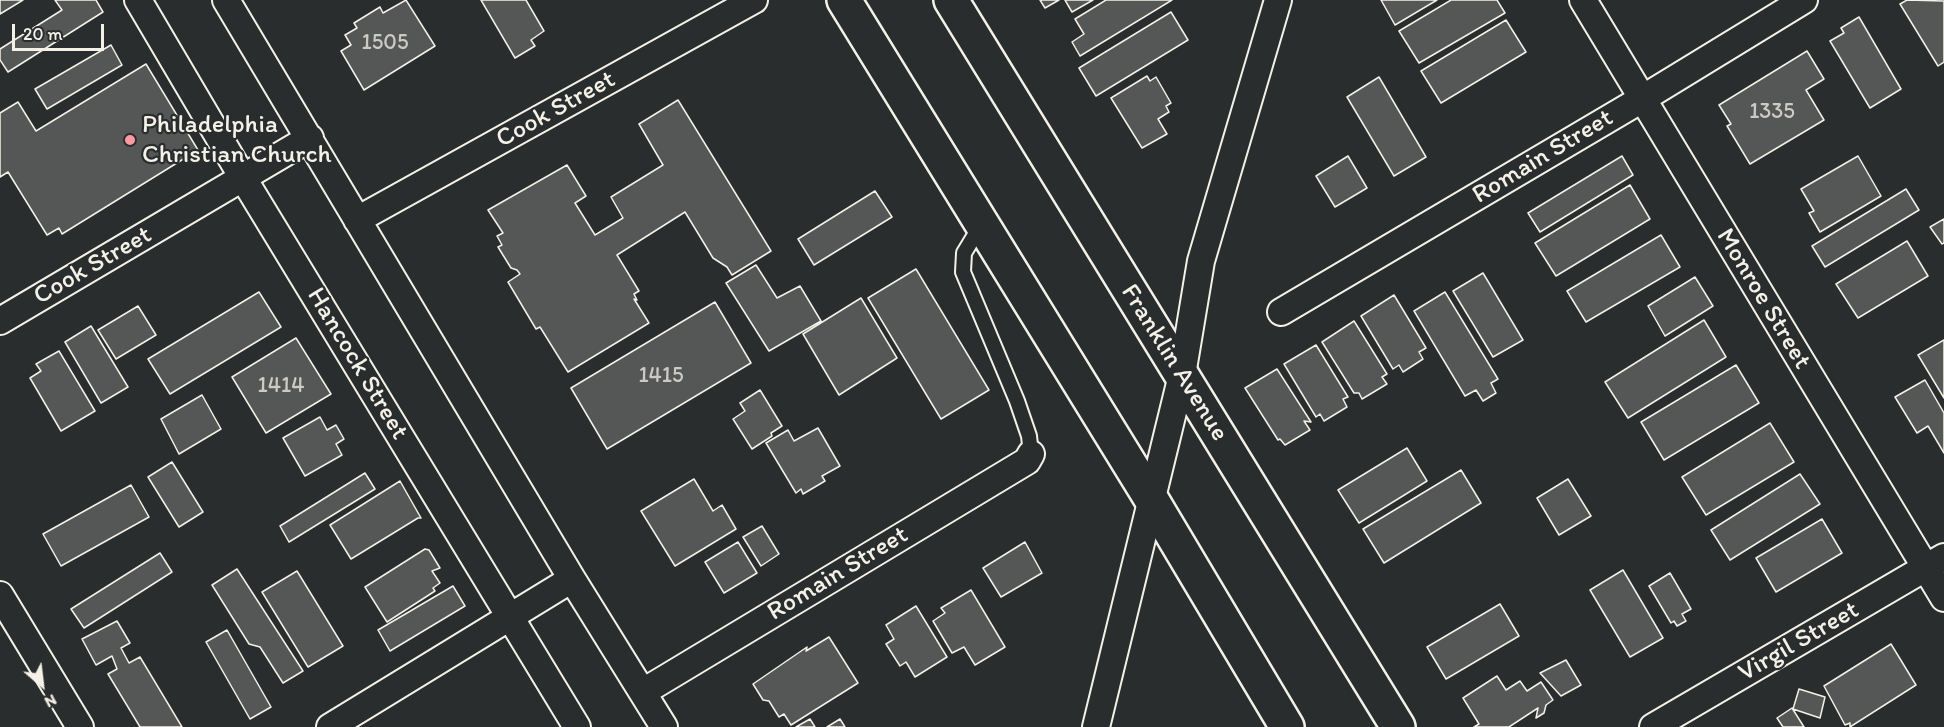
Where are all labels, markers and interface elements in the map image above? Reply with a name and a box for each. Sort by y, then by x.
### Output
scale bar [15,12,106,50]
text: 20 m [23,23,63,45]
house number: 1505 [362,30,408,56]
street label: Cook Street [491,65,621,155]
house number: 1335 [1749,99,1795,125]
street label: Romain Street [1467,103,1619,211]
place label: Philadelphia Christian Church [142,109,332,170]
marker: Philadelphia Christian Church [123,133,137,147]
street label: Cook Street [28,220,158,312]
street label: Monroe Street [1709,223,1817,375]
street label: Franklin Avenue [1113,279,1235,447]
street label: Hancock Street [299,282,415,446]
house number: 1415 [638,363,684,389]
house number: 1414 [258,373,304,399]
street label: Romain Street [762,520,914,628]
street label: Virgil Street [1733,595,1865,689]
north arrow [12,655,72,715]
text: N [41,690,60,712]

